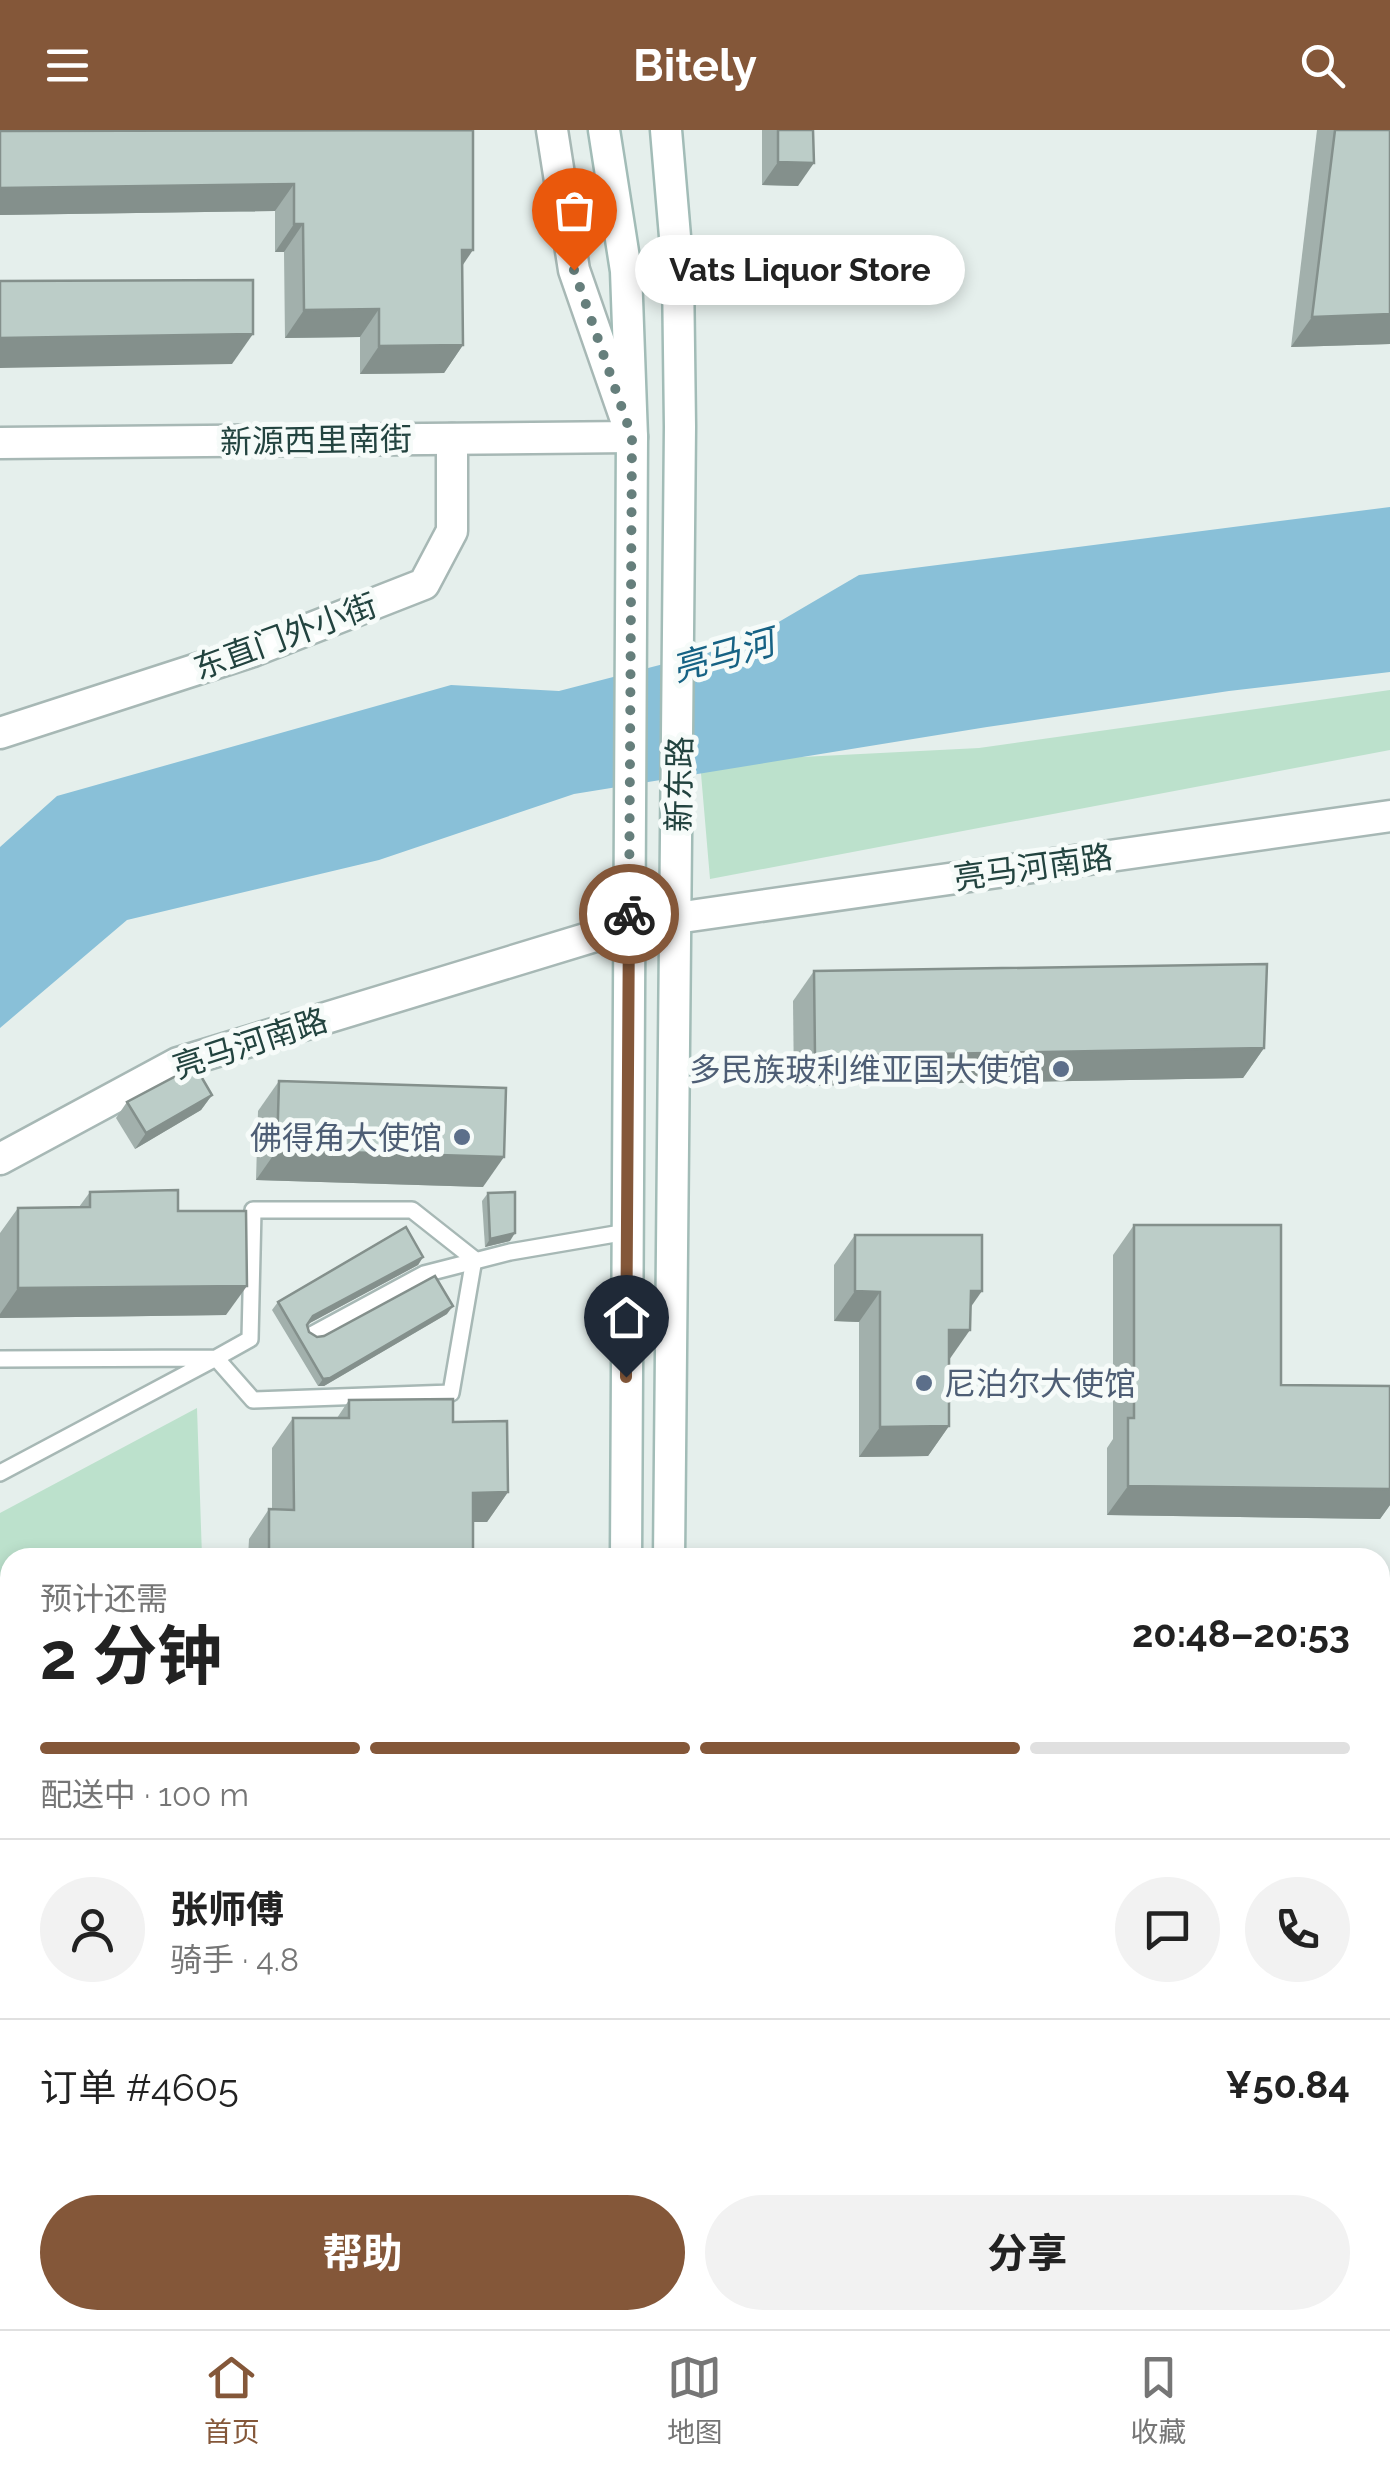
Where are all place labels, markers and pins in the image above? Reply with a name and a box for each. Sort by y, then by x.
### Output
pin [532,168,617,271]
callout: Vats Liquor Store [634,235,964,305]
place label: 多民族玻利维亚国大使馆 [689,1051,1041,1088]
marker: 多民族玻利维亚国大使馆 [1050,1058,1072,1080]
place label: 佛得角大使馆 [250,1119,442,1156]
marker: 佛得角大使馆 [451,1126,473,1148]
pin [584,1275,669,1378]
place label: 尼泊尔大使馆 [944,1365,1136,1402]
marker: 尼泊尔大使馆 [913,1372,935,1394]

